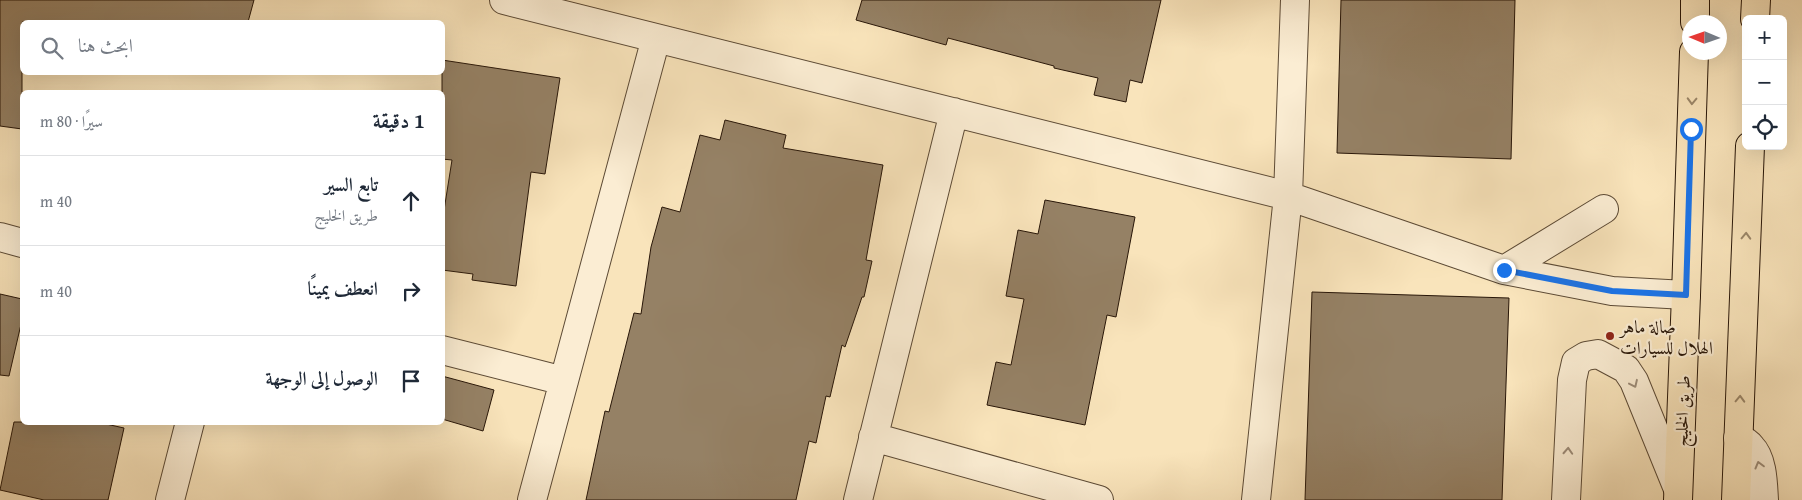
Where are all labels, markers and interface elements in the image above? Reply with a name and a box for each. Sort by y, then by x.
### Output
north arrow [1682,15,1727,60]
map controls [1742,15,1787,150]
button: + [1742,15,1787,60]
search box [20,20,445,75]
text: ابحث هنا [78,31,133,59]
icon: search [38,34,66,62]
button: − [1742,60,1787,105]
one-way arrow [1687,98,1697,105]
text: 1 دقيقة [373,105,425,136]
button: locate [1742,105,1787,150]
text: سيرًا · 80 m [40,109,103,133]
route start [1680,118,1703,141]
text: تابع السير [324,170,378,198]
icon: ahead [397,187,425,215]
text: 40 m [40,189,72,213]
text: طريق الخليج [314,203,378,227]
one-way arrow [1741,232,1752,240]
route end [1493,259,1516,282]
text: انعطف يمينًا [308,274,378,302]
icon: right [397,277,425,305]
text: 40 m [40,279,72,303]
place label: صالة ماهر الهلال للسيارات [1618,313,1713,361]
marker: صالة ماهر الهلال للسيارات [1604,330,1616,342]
text: الوصول إلى الوجهة [266,364,378,392]
icon: arrive [397,367,425,395]
street label: طريق الخليج [1667,375,1700,447]
one-way arrow [1627,379,1638,388]
one-way arrow [1735,395,1745,402]
one-way arrow [1563,447,1574,455]
one-way arrow [1754,461,1764,469]

